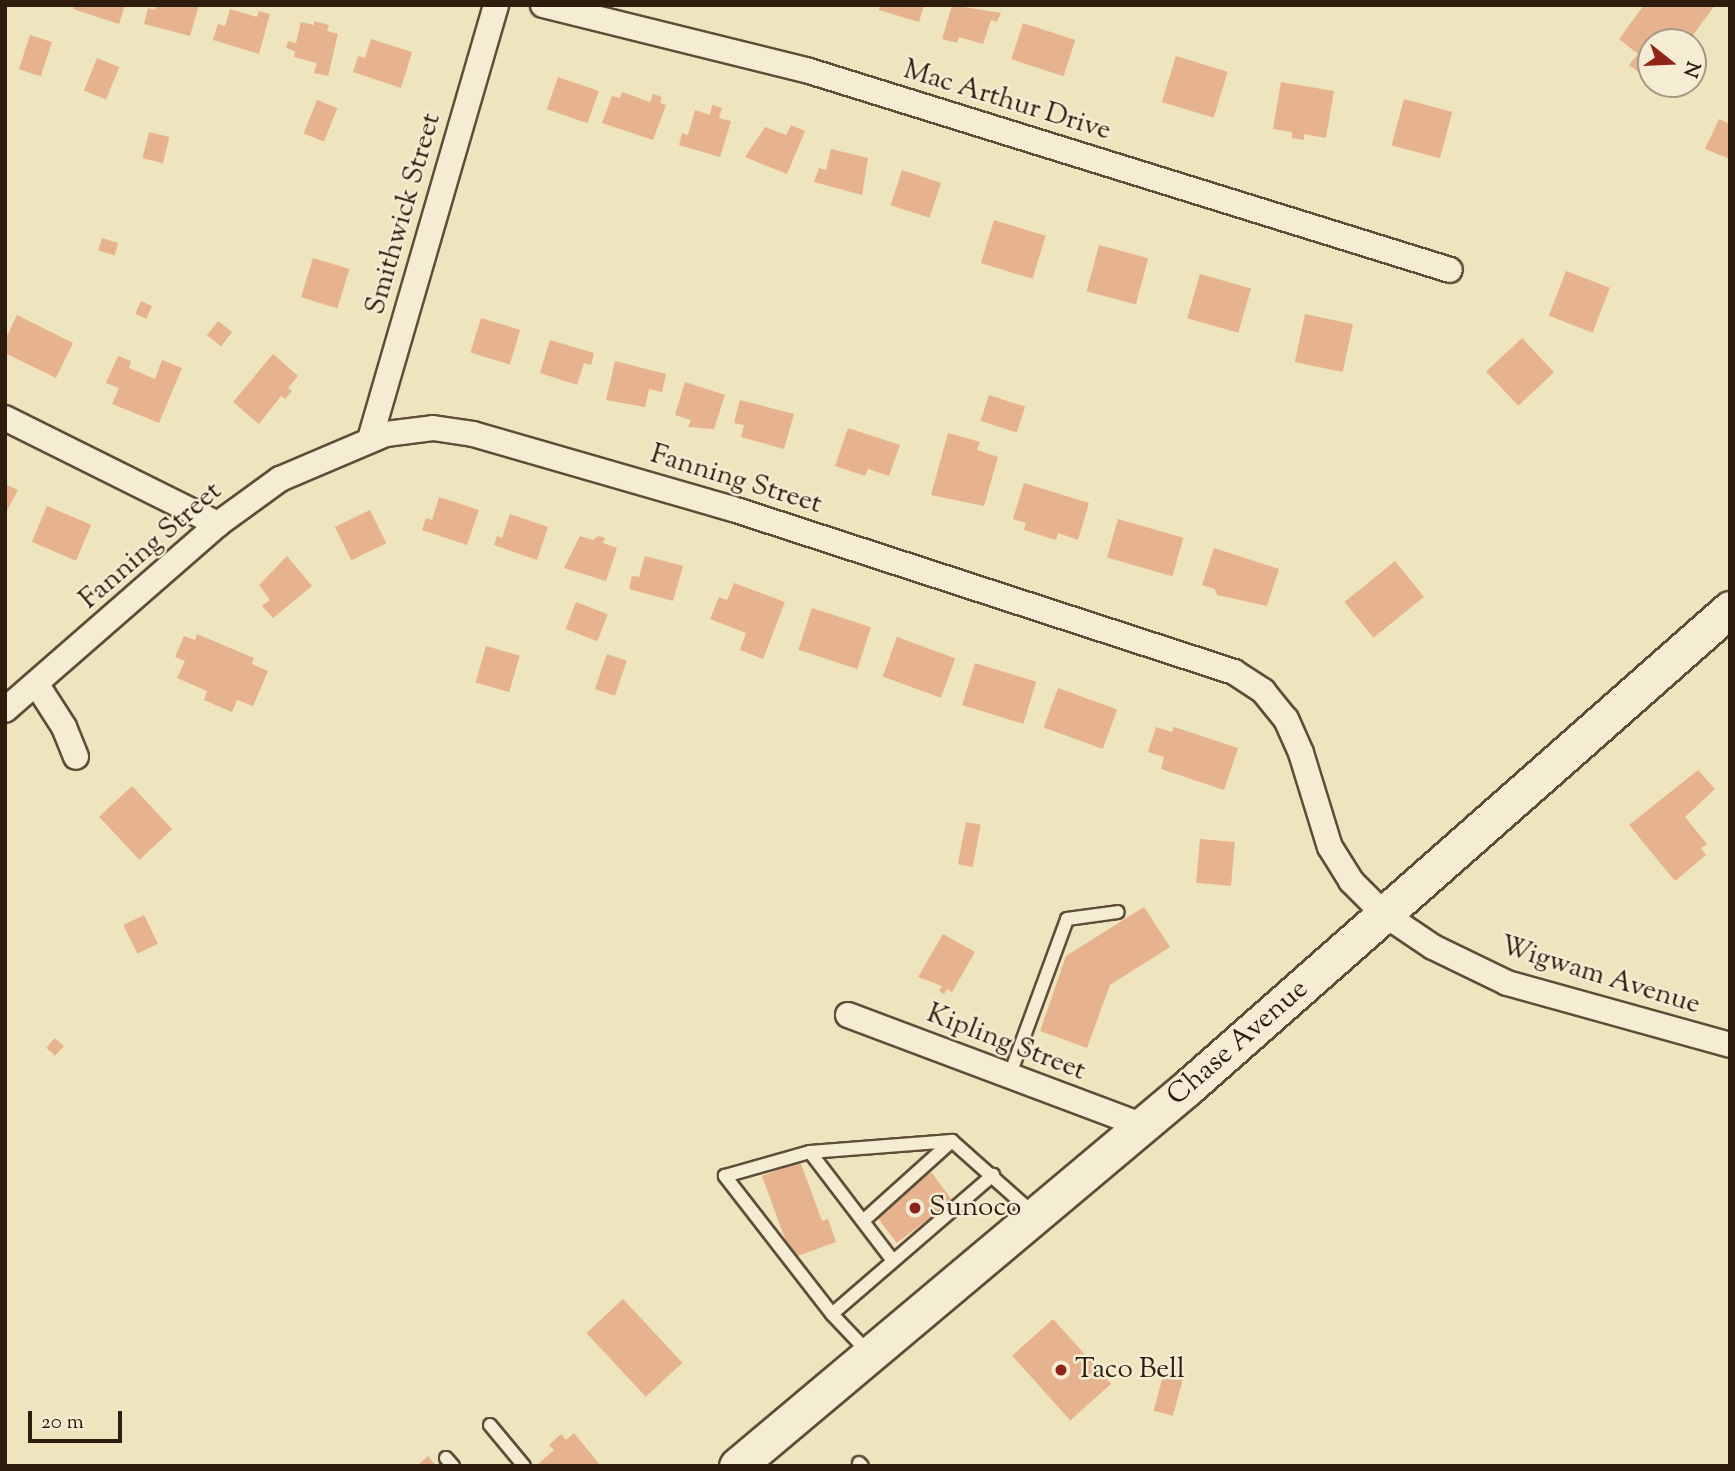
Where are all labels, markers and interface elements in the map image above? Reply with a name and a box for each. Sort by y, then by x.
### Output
north arrow [1637,28,1707,98]
street label: Mac Arthur Drive [899,53,1115,149]
text: N [1675,58,1706,80]
street label: Smithwick Street [359,109,449,319]
street label: Fanning Street [646,438,826,522]
street label: Fanning Street [73,475,229,617]
street label: Wigwam Avenue [1496,930,1704,1022]
street label: Chase Avenue [1161,973,1315,1113]
street label: Kipling Street [922,997,1090,1089]
place label: Sunoco [929,1191,1021,1225]
marker: Sunoco [907,1200,923,1216]
place label: Taco Bell [1075,1353,1185,1387]
marker: Taco Bell [1053,1362,1069,1378]
scale bar [32,1398,126,1442]
text: 20 m [41,1408,84,1438]

